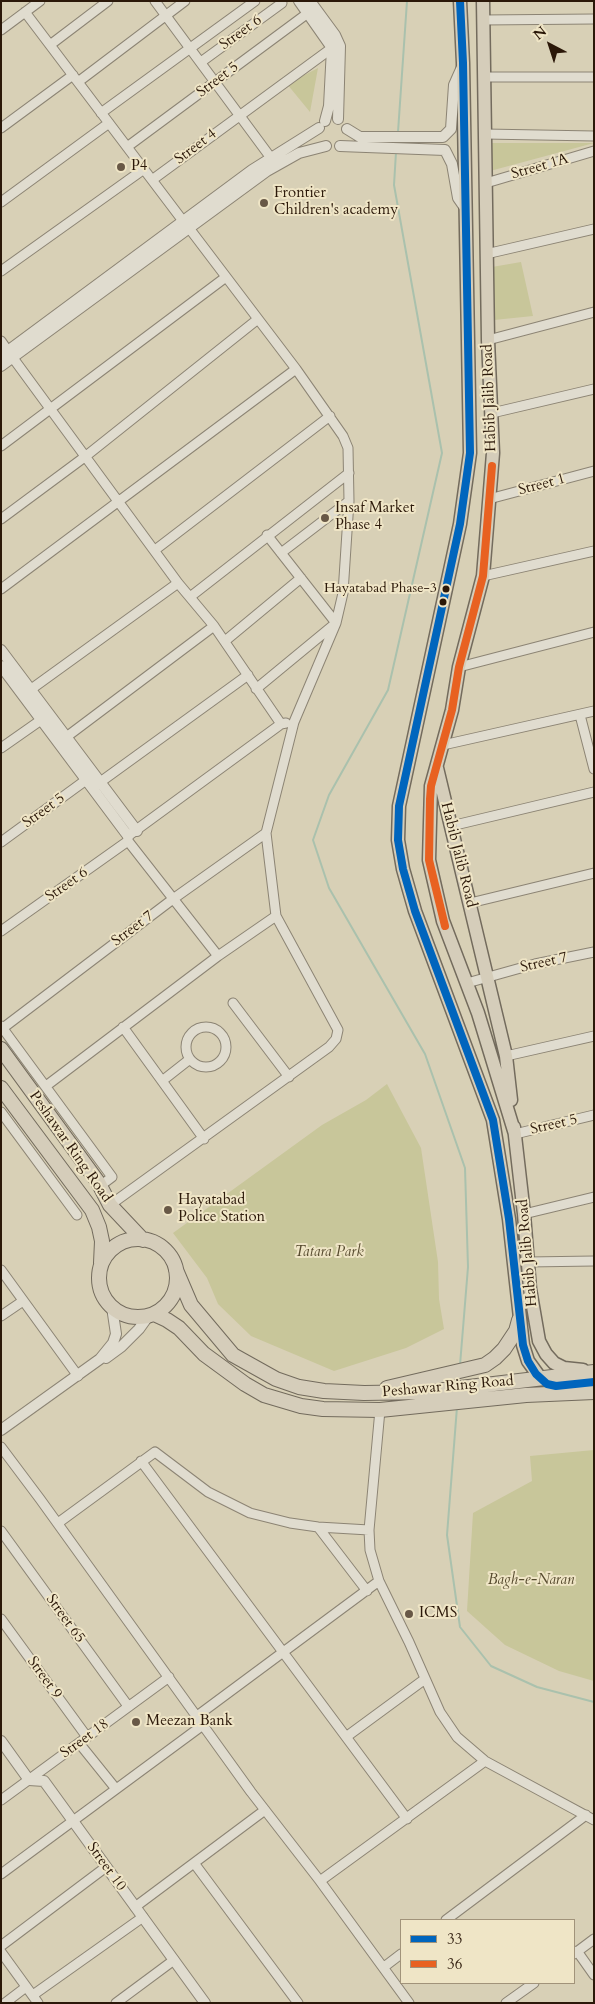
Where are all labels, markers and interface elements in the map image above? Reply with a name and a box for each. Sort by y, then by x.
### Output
street label: Street 6 [216,12,266,54]
north arrow [525,20,575,70]
text: N [529,22,551,44]
street label: Street 5 [193,58,243,102]
street label: Street 4 [171,125,221,169]
street label: Street 1A [509,150,571,184]
place label: P4 [131,158,148,176]
marker: P4 [115,161,127,173]
place label: Frontier Children's academy [274,185,398,220]
marker: Frontier Children's academy [258,197,270,209]
street label: Habib Jalib Road [479,344,501,452]
street label: Street 1 [517,470,567,500]
place label: Insaf Market Phase 4 [335,500,414,535]
marker: Insaf Market Phase 4 [319,512,331,524]
place label: Hayatabad Phase-3 [324,581,437,597]
marker: Hayatabad Phase-3 [441,584,451,594]
unlabelled marker [438,597,448,607]
street label: Street 5 [19,790,69,832]
street label: Habib Jalib Road [436,800,480,910]
street label: Street 6 [42,864,92,906]
street label: Street 7 [108,907,158,951]
street label: Street 7 [519,949,569,977]
street label: Peshawar Ring Road [25,1088,115,1206]
street label: Street 5 [529,1111,579,1139]
place label: Hayatabad Police Station [178,1192,265,1227]
street label: Habib Jalib Road [514,1198,542,1308]
marker: Hayatabad Police Station [162,1204,174,1216]
park label: Tatara Park [294,1244,364,1262]
street label: Peshawar Ring Road [381,1372,515,1402]
park label: Bagh-e-Naran [488,1572,574,1590]
street label: Street 65 [41,1591,89,1647]
place label: ICMS [419,1605,457,1623]
marker: ICMS [403,1608,415,1620]
street label: Street 9 [23,1653,65,1703]
place label: Meezan Bank [146,1713,233,1731]
street label: Street 18 [57,1715,113,1763]
marker: Meezan Bank [130,1716,142,1728]
street label: Street 10 [82,1839,130,1895]
legend [400,1919,575,1984]
text: 33 [447,1929,462,1949]
text: 36 [447,1954,462,1974]

